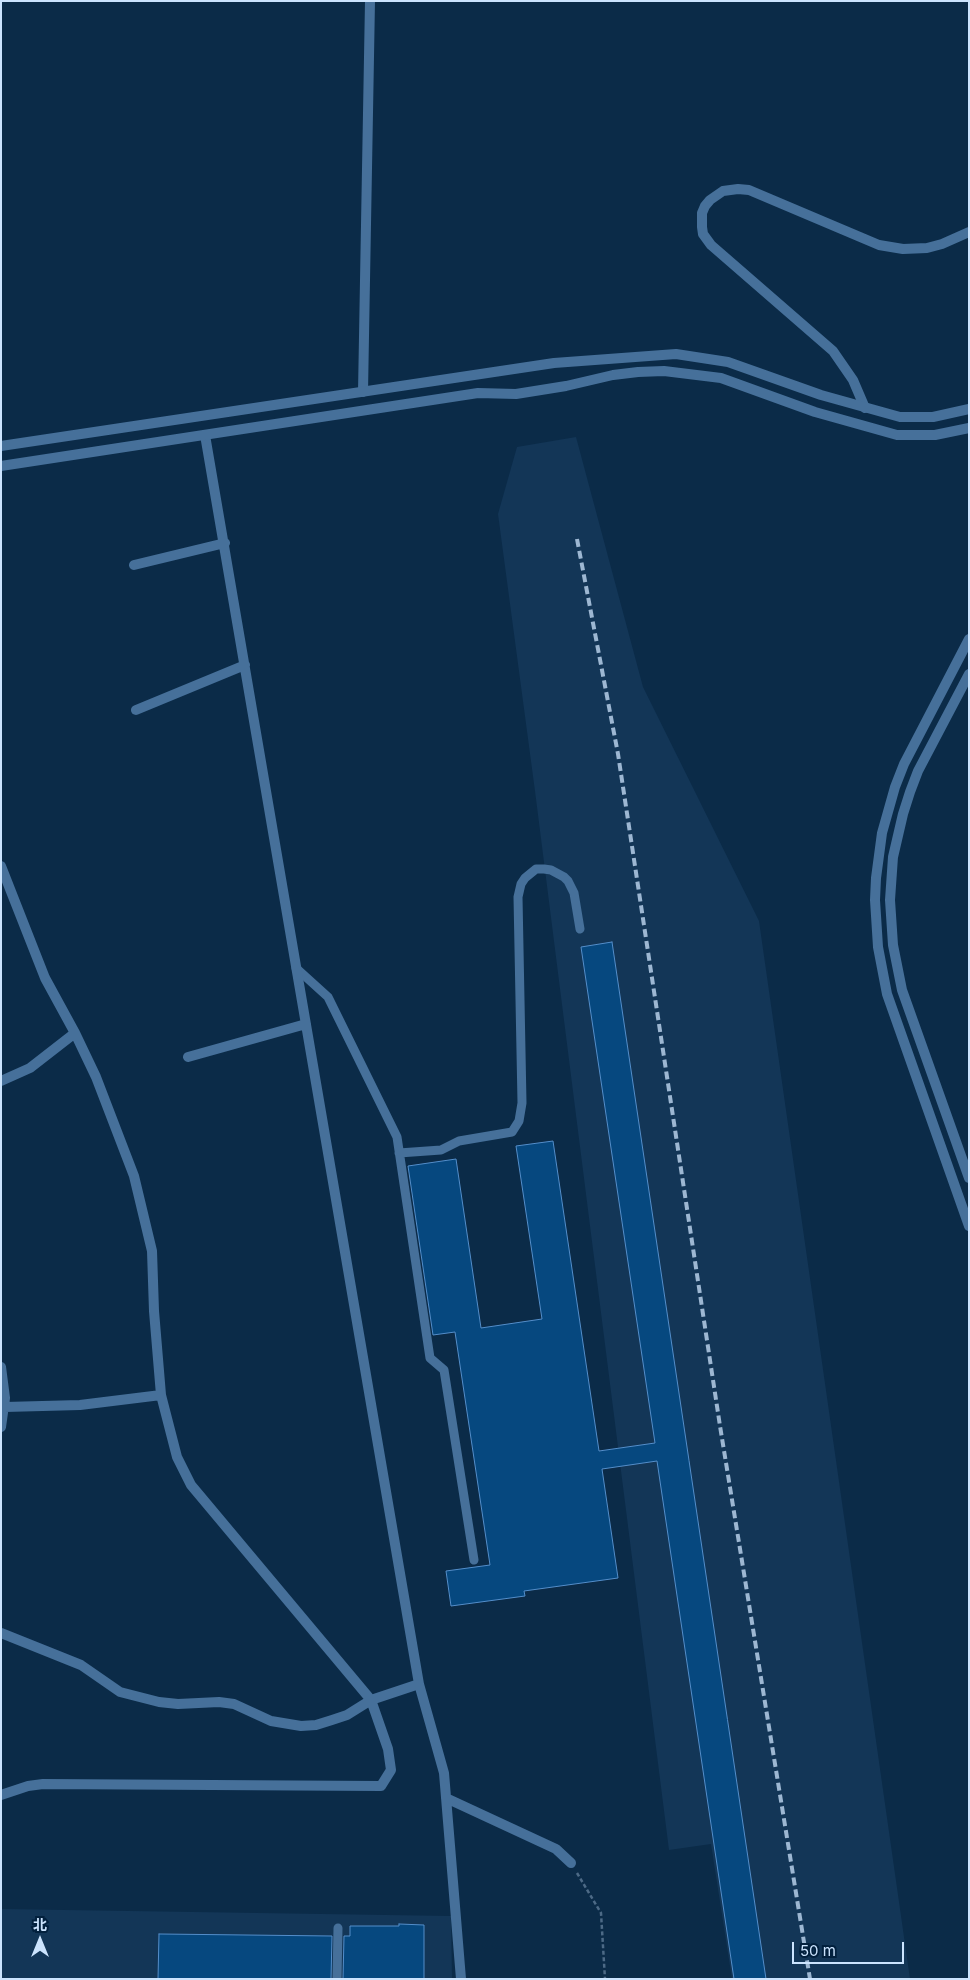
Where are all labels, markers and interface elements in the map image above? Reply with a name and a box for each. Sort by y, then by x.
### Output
north arrow [15,1915,65,1965]
text: 北 [33,1916,47,1933]
scale bar [795,1932,908,1964]
text: 50 m [800,1941,836,1960]

